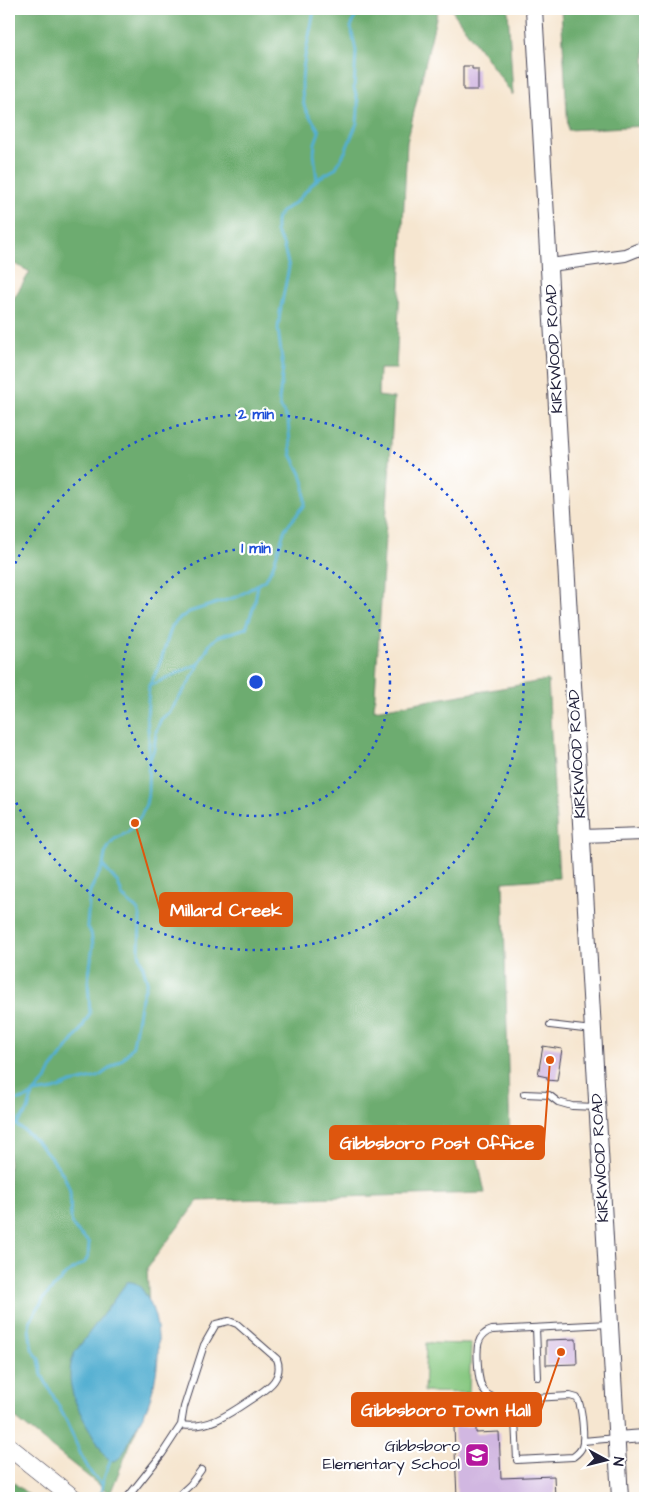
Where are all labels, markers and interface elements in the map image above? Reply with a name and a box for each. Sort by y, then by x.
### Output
street label: KIRKWOOD ROAD [540,284,568,414]
text: 2 min [237,404,275,425]
text: 1 min [241,538,271,559]
centre of rings [247,673,265,691]
street label: KIRKWOOD ROAD [563,689,591,819]
callout: Millard Creek [160,893,292,926]
text: Millard Creek [170,898,283,923]
street label: KIRKWOOD ROAD [586,1093,614,1223]
callout: Gibbsboro Post Office [330,1126,544,1159]
text: Gibbsboro Post Office [340,1131,534,1156]
callout: Gibbsboro Town Hall [352,1393,541,1426]
text: Gibbsboro Town Hall [361,1398,531,1423]
north arrow [582,1434,632,1484]
place label: Gibbsboro Elementary School [323,1435,460,1476]
school or university icon: Gibbsboro Elementary School [464,1442,490,1468]
text: N [607,1456,628,1467]

